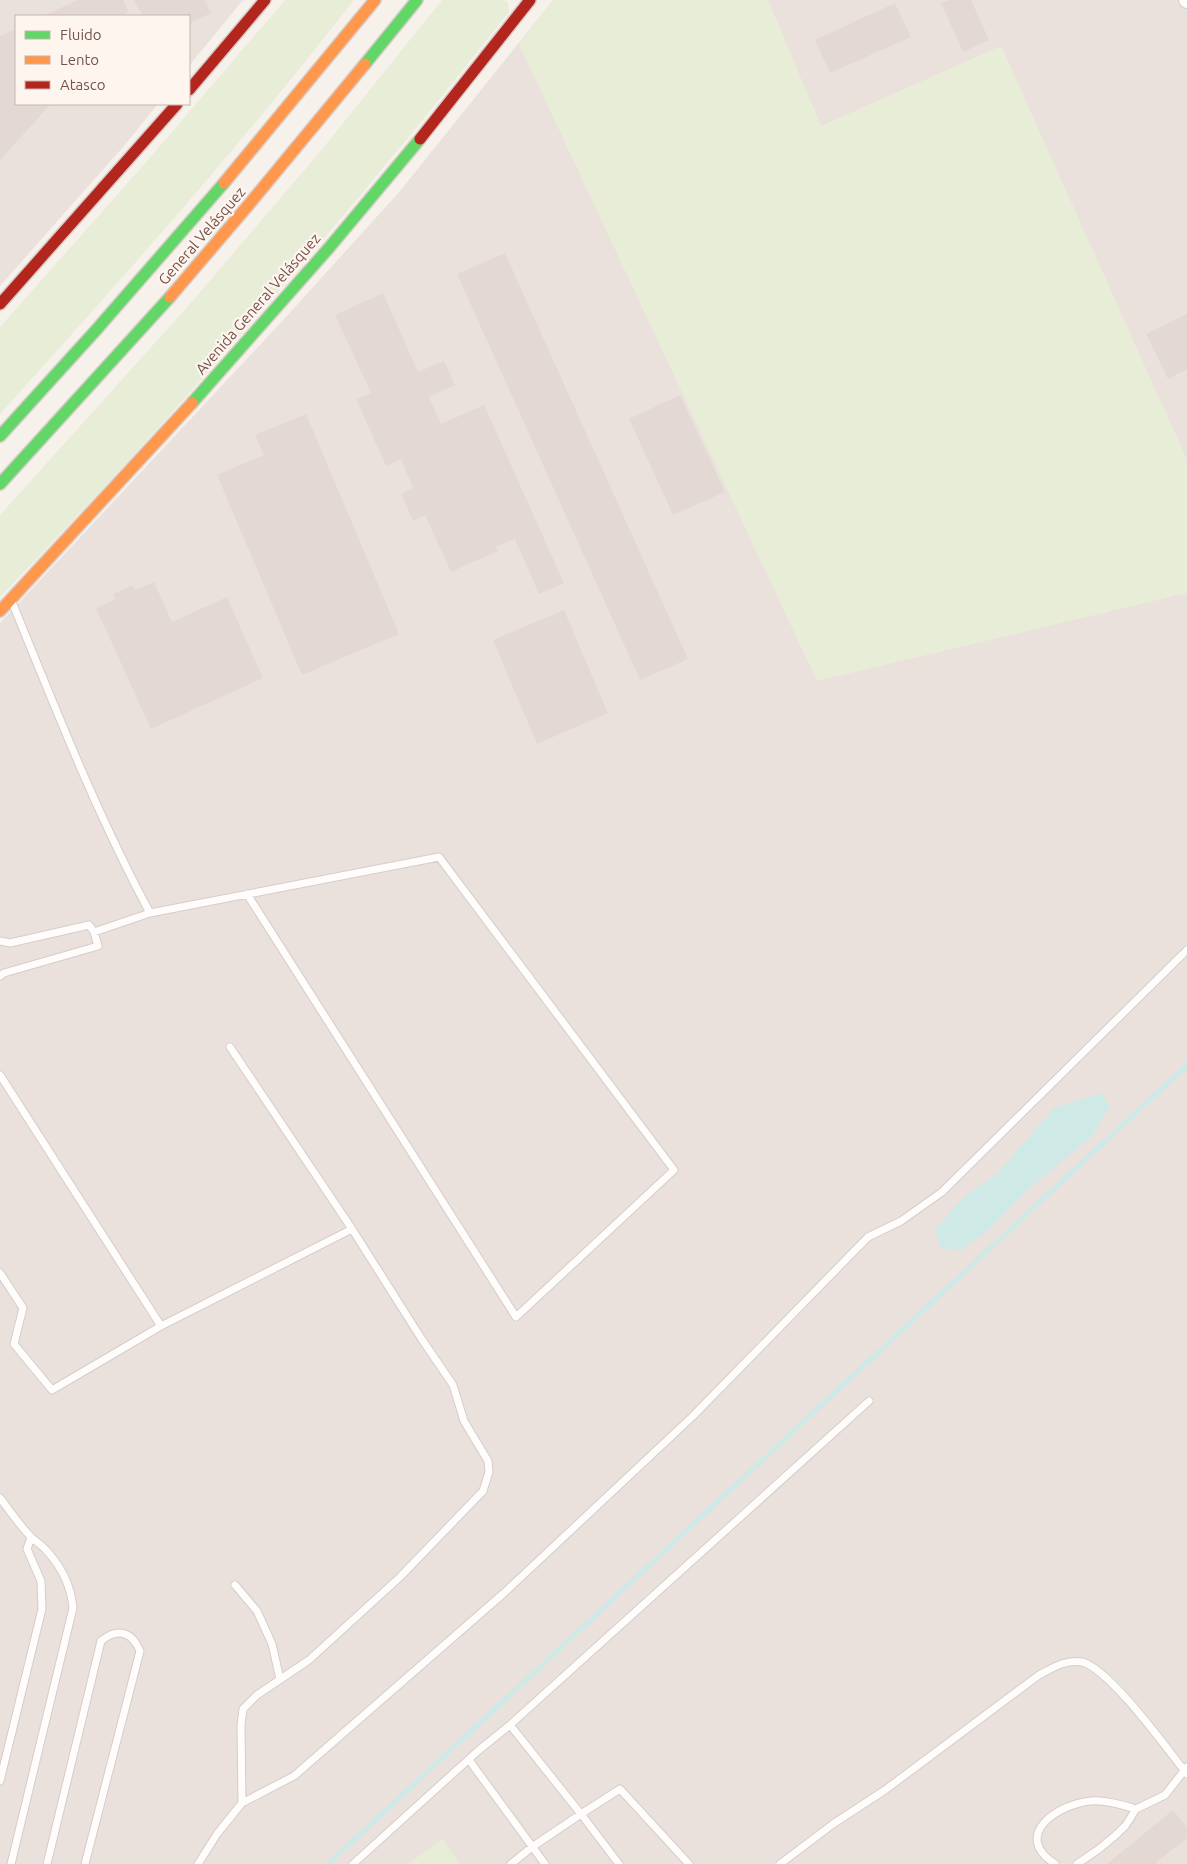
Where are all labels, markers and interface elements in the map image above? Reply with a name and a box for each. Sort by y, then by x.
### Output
legend [15,15,190,105]
text: Fluido [60,26,102,43]
text: Lento [60,51,99,68]
text: Atasco [60,76,106,93]
street label: General Velásquez [155,183,249,288]
street label: Avenida General Velásquez [192,230,323,378]

